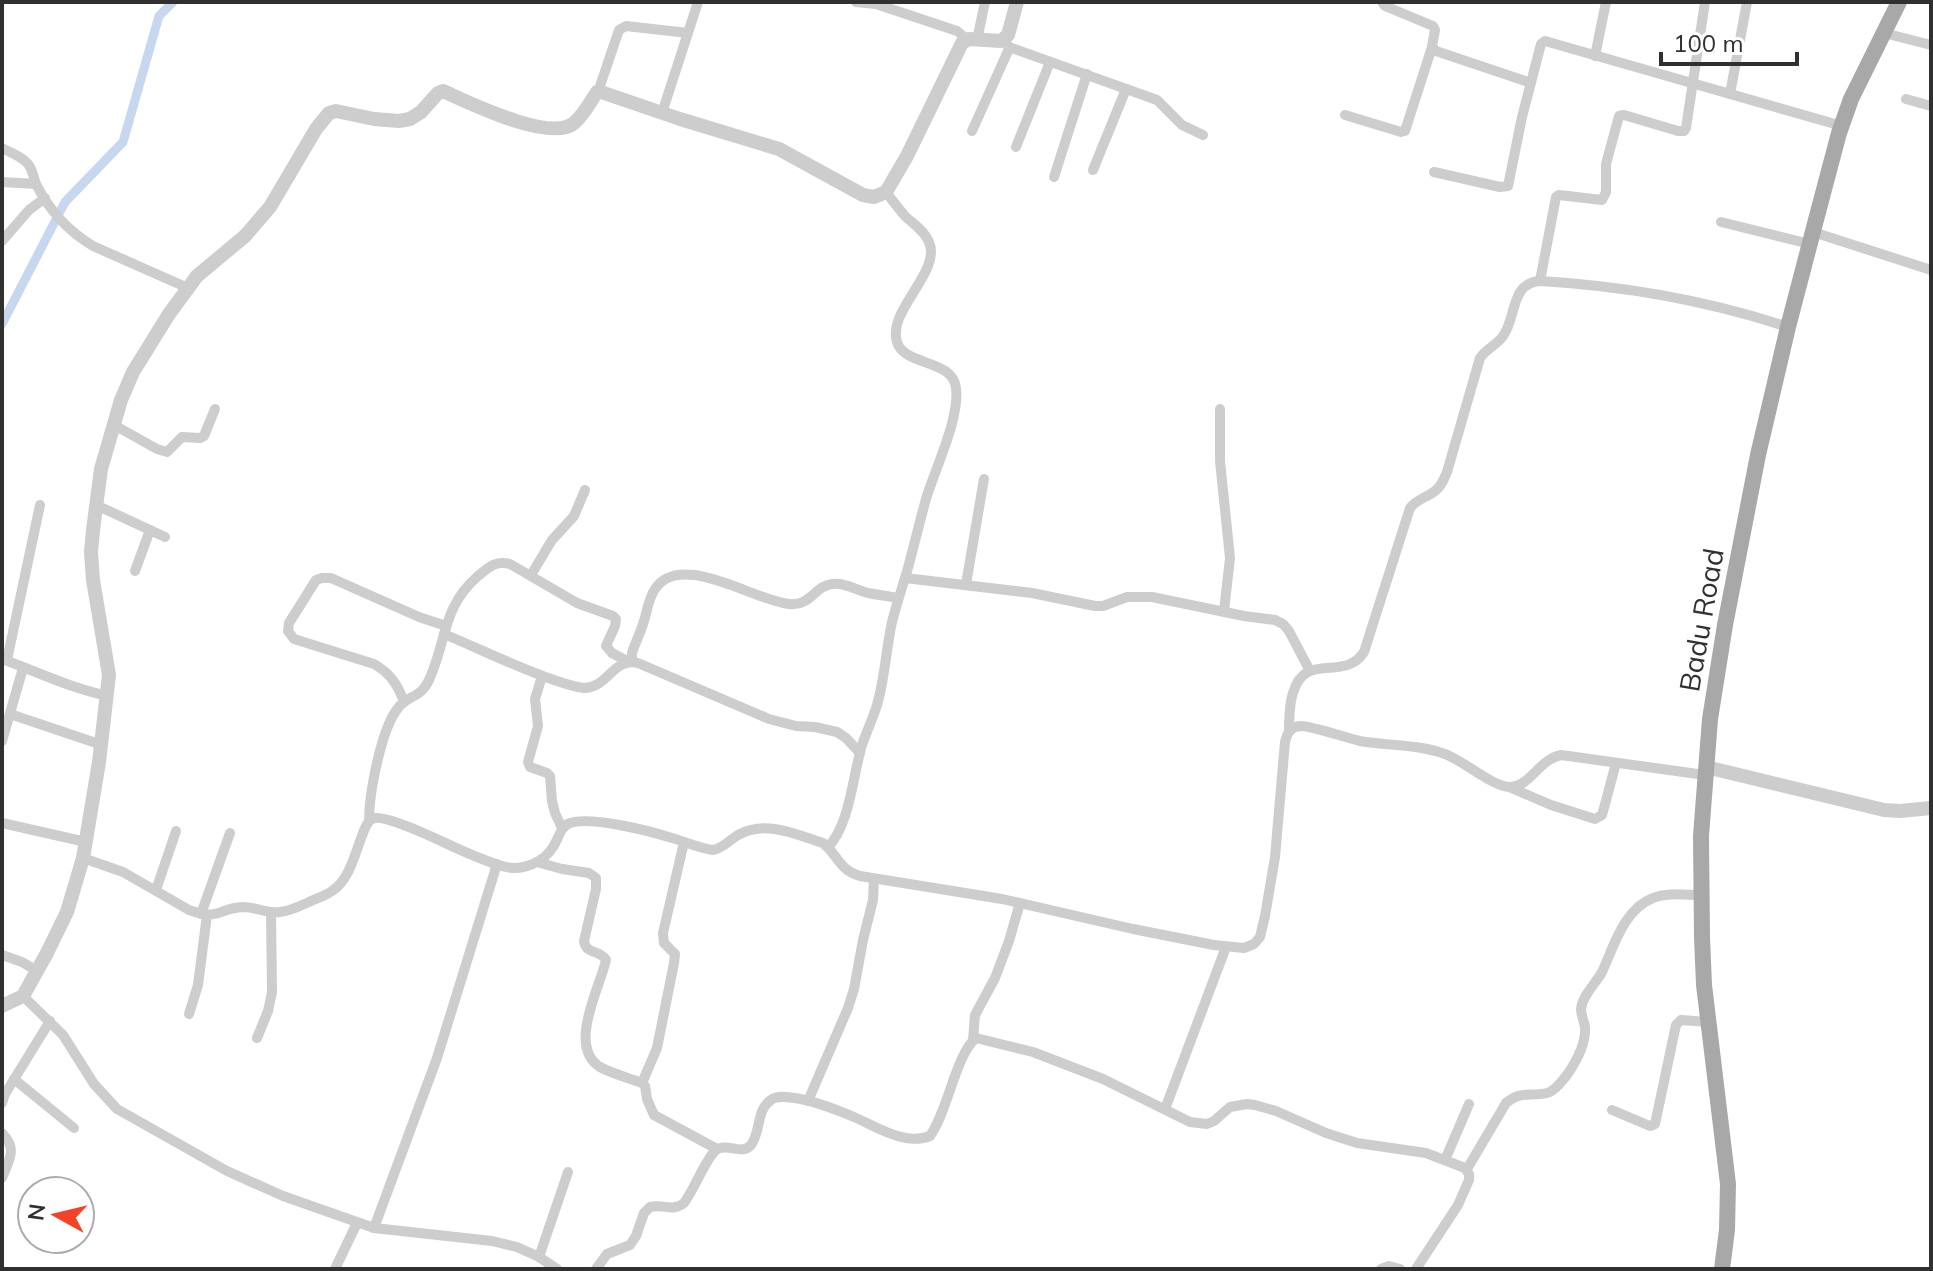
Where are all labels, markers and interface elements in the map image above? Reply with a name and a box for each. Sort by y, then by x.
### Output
scale bar [1661,16,1797,66]
text: 100 m [1673,28,1744,58]
street label: Badu Road [1671,546,1731,694]
north arrow [16,1175,96,1255]
text: N [21,1202,51,1222]

